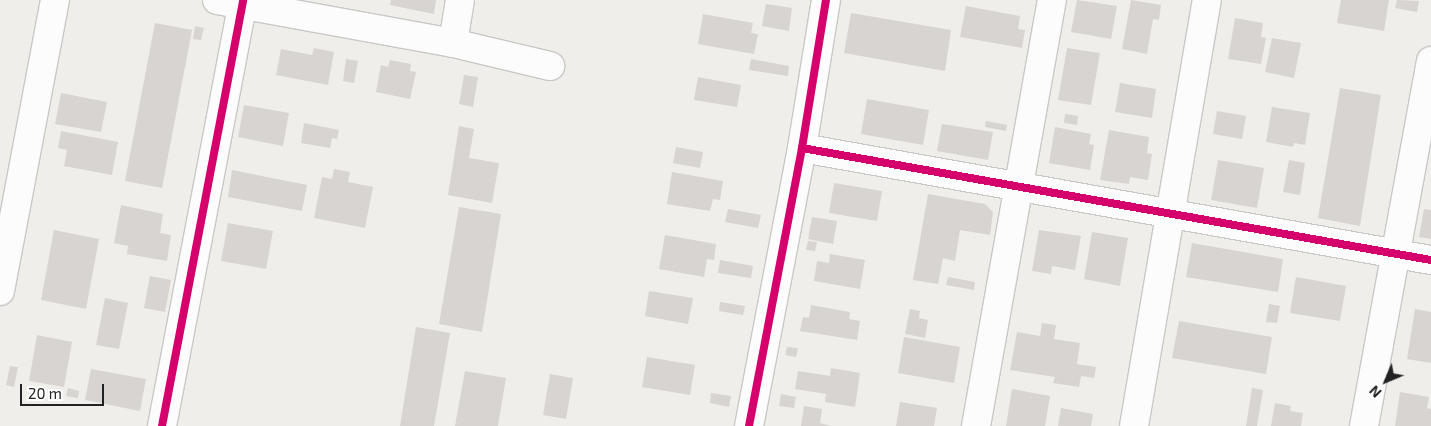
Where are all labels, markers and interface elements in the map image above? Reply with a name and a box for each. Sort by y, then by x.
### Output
north arrow [1361,356,1411,406]
scale bar [22,374,106,406]
text: N [1365,382,1385,402]
text: 20 m [28,384,62,402]

